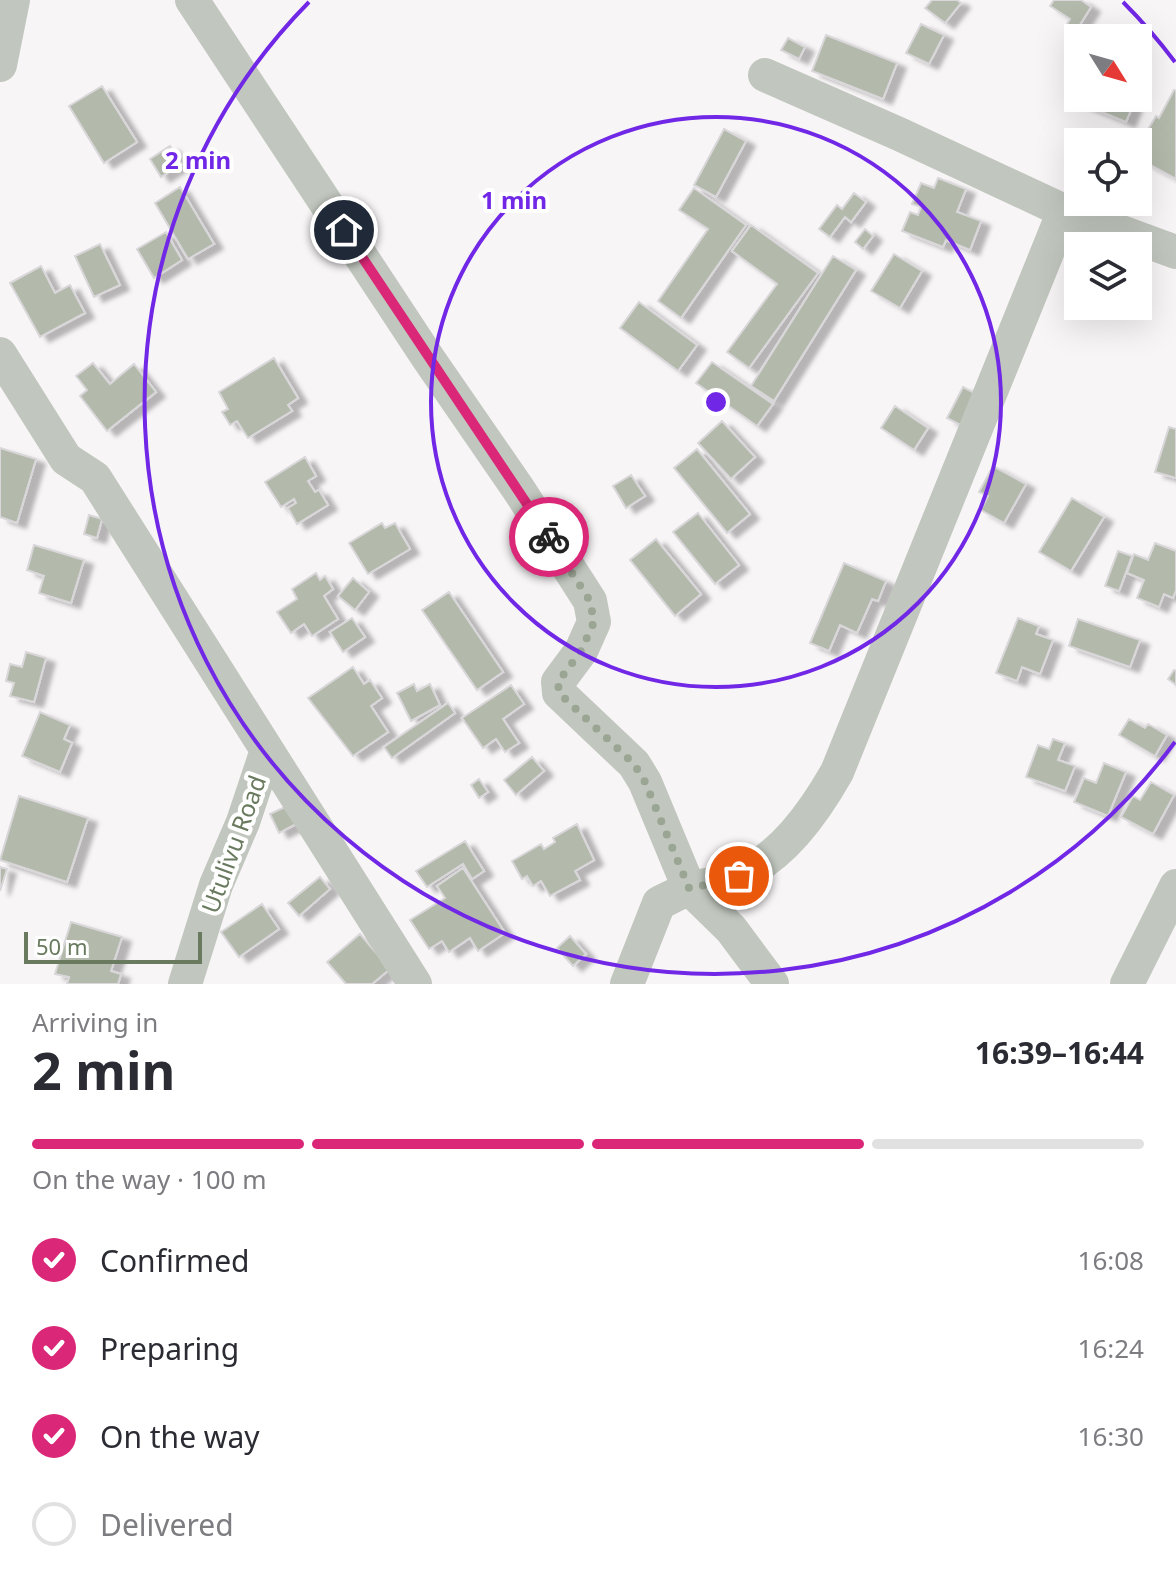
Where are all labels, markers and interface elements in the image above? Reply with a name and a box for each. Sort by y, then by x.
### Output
north arrow [1064,24,1152,112]
map controls [1064,24,1152,320]
button: locate [1064,128,1152,216]
text: 2 min [165,143,231,176]
text: 1 min [481,183,547,216]
pin [310,196,378,264]
icon: home [322,208,366,252]
button: layers [1064,232,1152,320]
centre of rings [702,388,730,416]
courier [509,497,589,577]
icon: bike [527,515,571,559]
street label: Utulivu Road [193,771,273,917]
pin [705,842,773,910]
icon: bag [717,854,761,898]
scale bar [24,928,202,964]
text: 50 m [36,931,87,961]
text: Arriving in [32,1004,158,1040]
text: 16:39–16:44 [975,1032,1144,1073]
text: 2 min [32,1034,175,1105]
text: On the way · 100 m [32,1161,266,1197]
icon: check [32,1238,76,1282]
text: Confirmed [100,1240,250,1281]
text: 16:08 [1078,1242,1144,1278]
icon: check [32,1326,76,1370]
text: Preparing [100,1328,239,1369]
text: 16:24 [1078,1330,1144,1366]
icon: check [32,1414,76,1458]
text: On the way [100,1416,260,1457]
text: 16:30 [1078,1418,1144,1454]
text: Delivered [100,1504,234,1545]

